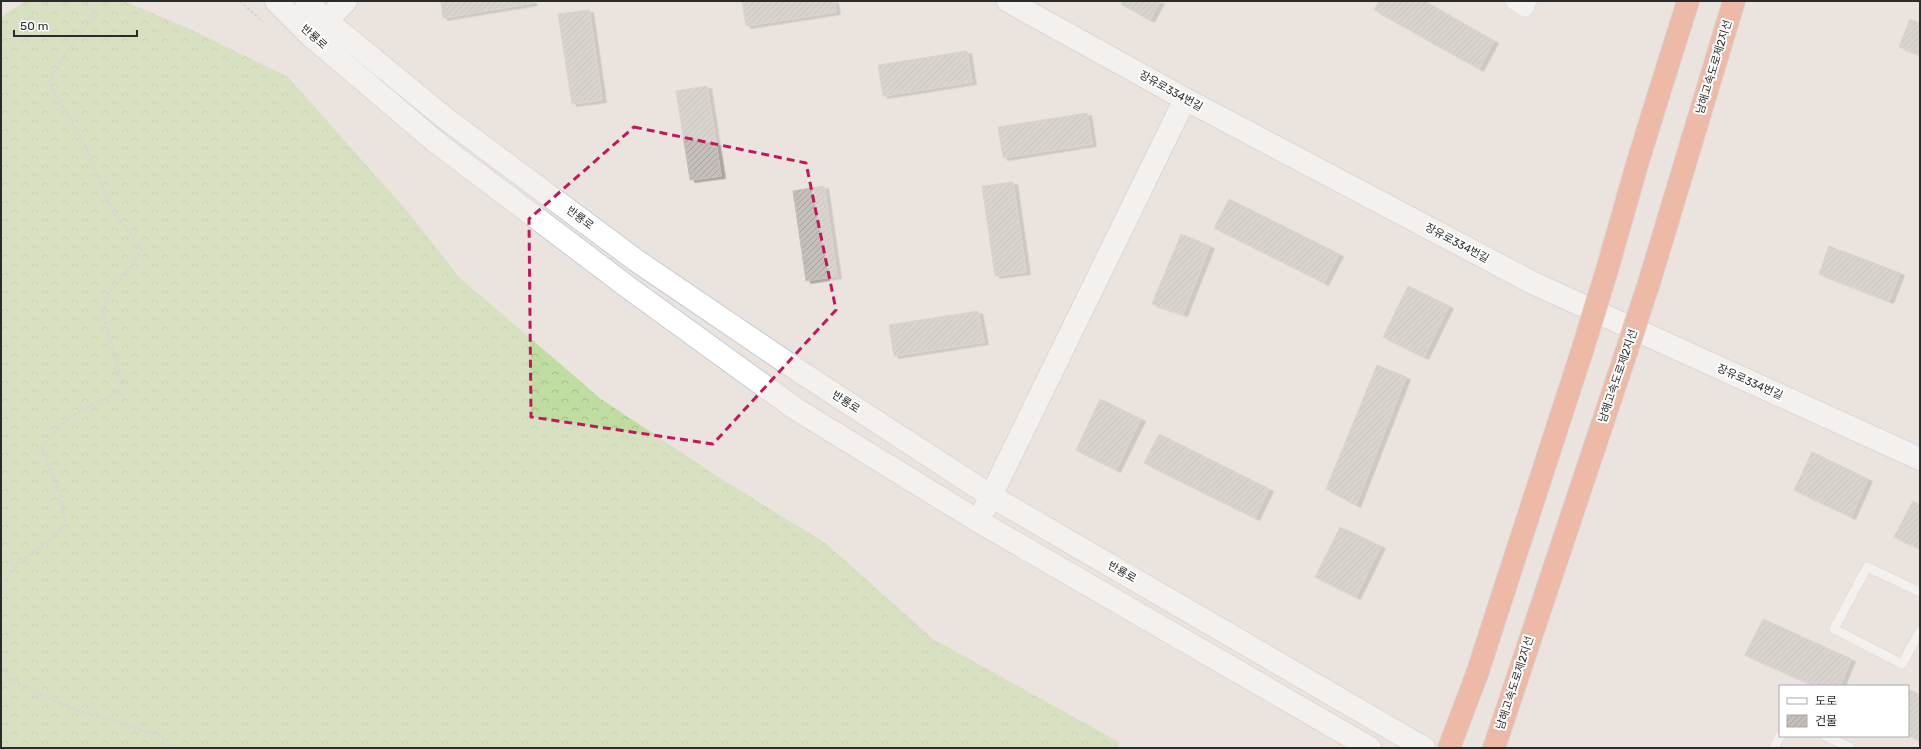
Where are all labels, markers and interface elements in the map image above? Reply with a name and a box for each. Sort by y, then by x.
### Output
scale bar [14,12,137,38]
street label: 남해고속도로제2지선 [1694,18,1734,116]
text: 50 m [20,19,48,33]
street label: 반룡로 [298,22,330,52]
street label: 장유로334번길 [1137,68,1205,114]
street label: 반룡로 [564,204,596,232]
street label: 장유로334번길 [1423,221,1491,265]
street label: 남해고속도로제2지선 [1596,328,1640,424]
street label: 장유로334번길 [1715,362,1785,402]
street label: 반룡로 [830,388,862,416]
street label: 반룡로 [1106,559,1138,585]
street label: 남해고속도로제2지선 [1494,635,1536,731]
legend [1779,685,1909,737]
text: 도로 [1815,694,1837,708]
text: 건물 [1815,714,1837,728]

